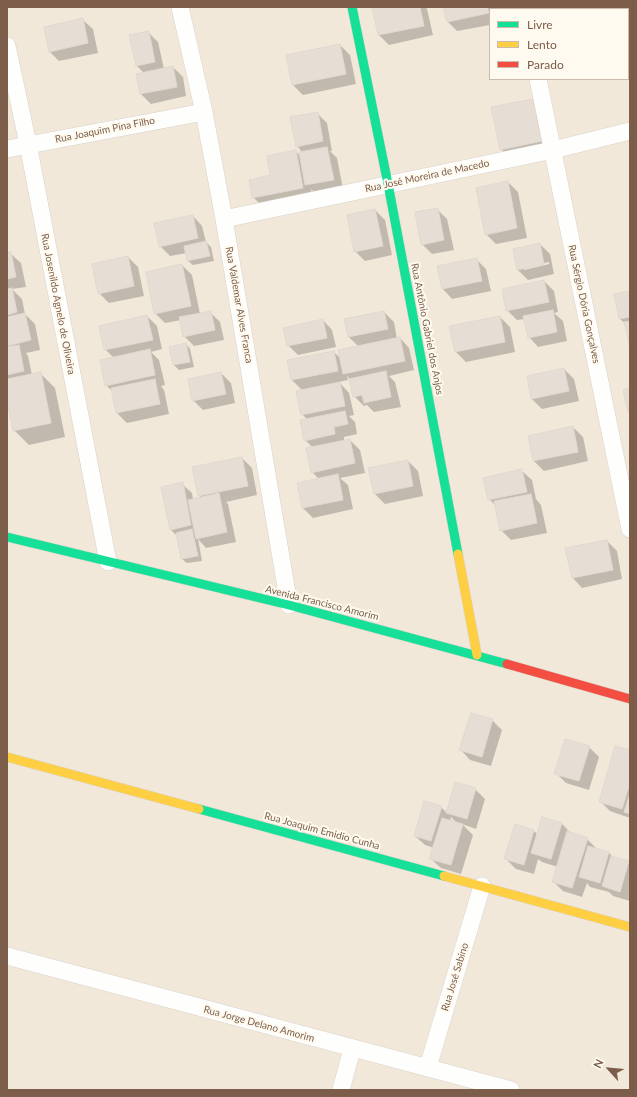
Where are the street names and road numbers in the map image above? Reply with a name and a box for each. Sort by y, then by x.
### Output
street label: Rua Joaquim Pina Filho [54,114,156,146]
street label: Rua José Moreira de Macedo [364,157,490,195]
street label: Rua Josenildo Agnelo de Oliveira [38,232,78,376]
street label: Rua Sérgio Dória Gonçalves [566,243,602,365]
street label: Rua Valdemar Alves Franca [223,246,255,364]
street label: Rua Antônio Gabriel dos Anjos [408,262,446,396]
street label: Avenida Francisco Amorim [264,583,380,623]
street label: Rua Joaquim Emidio Cunha [263,810,381,852]
street label: Rua José Sabino [439,941,471,1013]
street label: Rua Jorge Delano Amorim [202,1003,316,1045]

